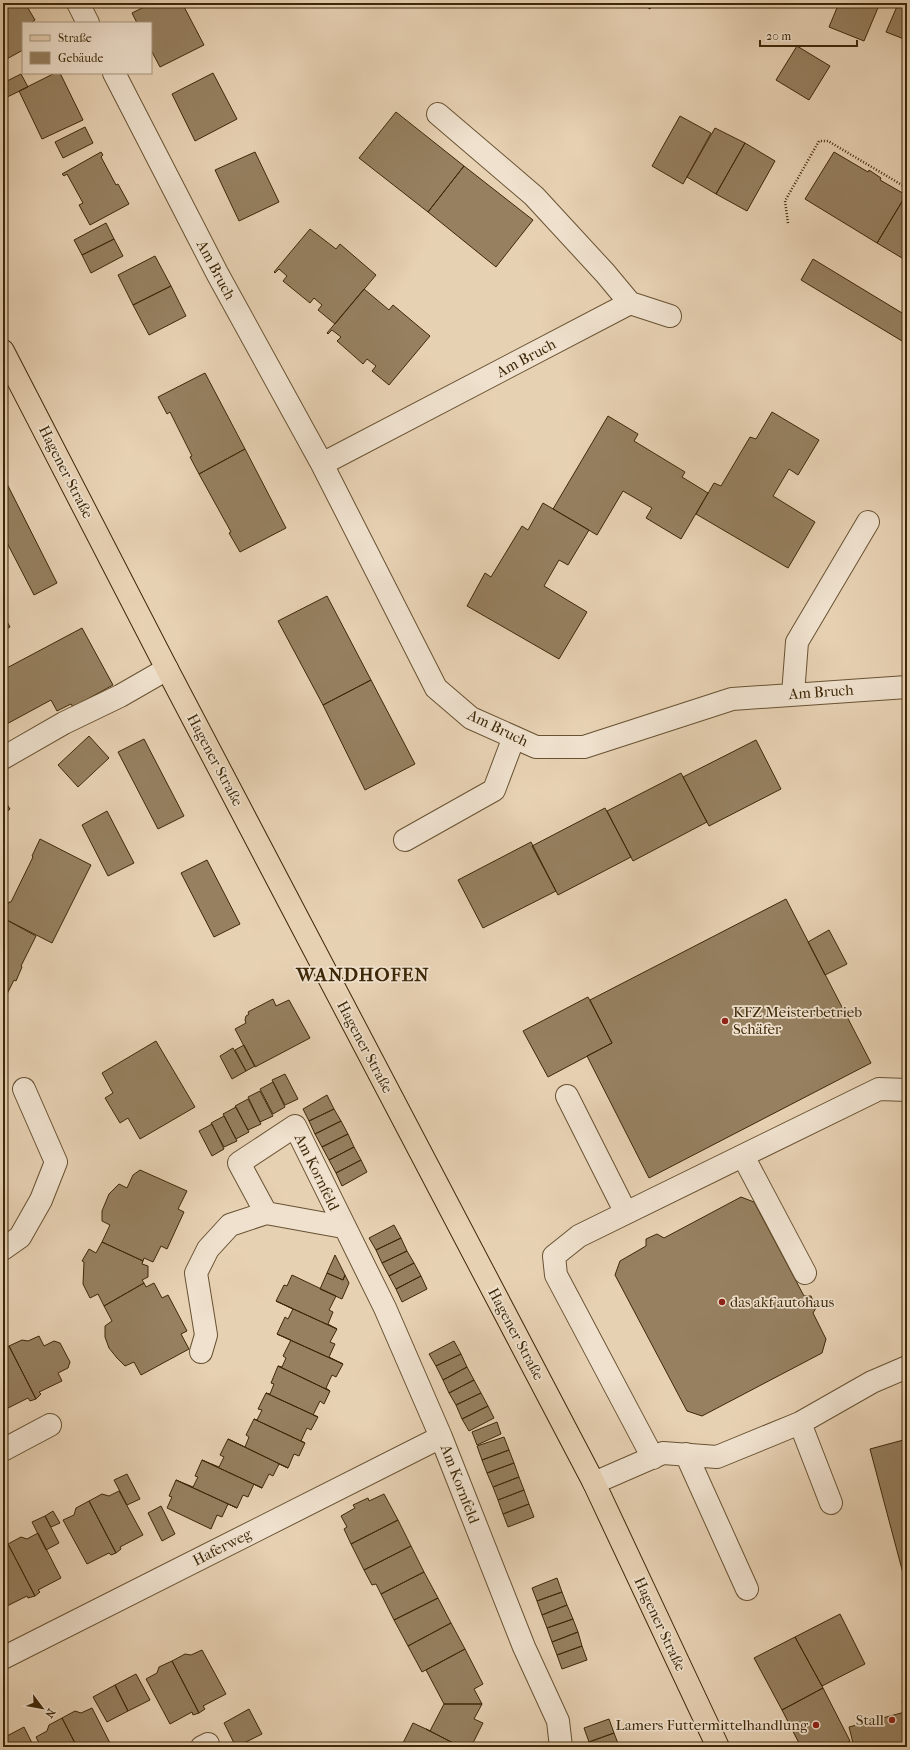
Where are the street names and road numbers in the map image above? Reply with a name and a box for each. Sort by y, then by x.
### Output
street label: Am Bruch [192,236,239,303]
street label: Am Bruch [492,335,559,382]
street label: Hagener Straße [35,422,97,522]
street label: Am Bruch [787,681,855,703]
street label: Am Bruch [464,705,532,751]
street label: Hagener Straße [183,711,247,810]
street label: Hagener Straße [333,998,397,1097]
street label: Am Kornfeld [290,1130,344,1214]
street label: Hagener Straße [484,1285,548,1384]
street label: Am Kornfeld [436,1441,484,1527]
street label: Haferweg [190,1524,255,1569]
street label: Hagener Straße [630,1574,690,1675]

